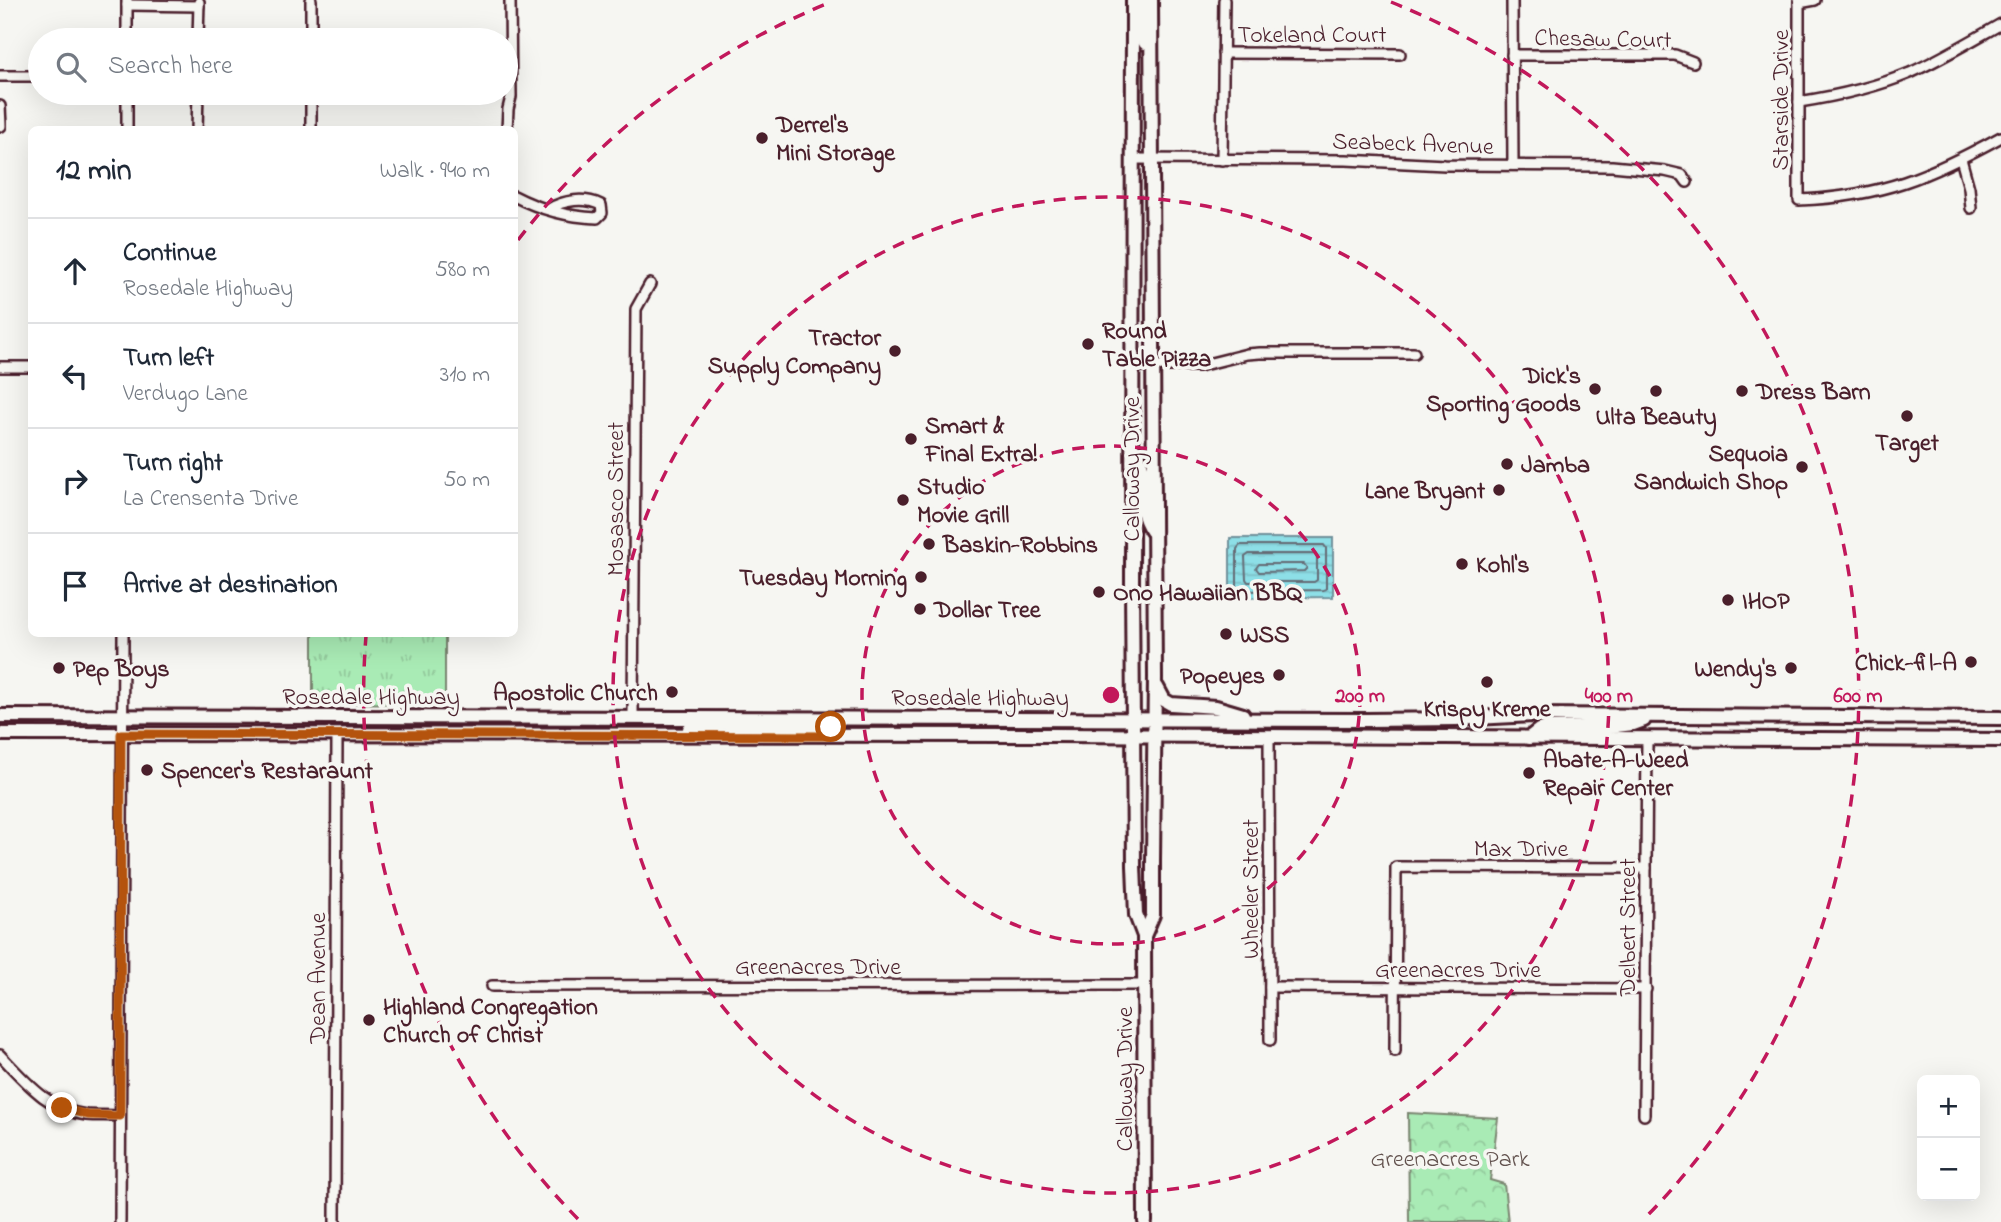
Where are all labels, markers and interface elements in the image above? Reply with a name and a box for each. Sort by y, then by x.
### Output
street label: Tokeland Court [1238,19,1386,54]
street label: Chesaw Court [1534,22,1672,59]
search box [28,28,518,105]
street label: Starside Drive [1765,29,1800,170]
icon: search [52,48,90,86]
text: Search here [108,48,233,86]
place label: Derrel's Mini Storage [775,109,896,173]
street label: Seabeck Avenue [1332,125,1494,166]
marker: Derrel's Mini Storage [754,130,770,146]
text: 12 min [56,150,131,194]
text: Walk · 940 m [379,155,490,188]
text: Continue [123,235,216,273]
icon: ahead [56,252,94,290]
text: 580 m [435,254,490,287]
text: Rosedale Highway [123,273,293,306]
place label: Round Table Pizza [1102,315,1211,378]
place label: Tractor Supply Company [708,322,882,386]
marker: Round Table Pizza [1080,336,1096,352]
text: Turn left [123,340,214,378]
marker: Tractor Supply Company [887,343,903,359]
icon: left [56,357,94,395]
text: 310 m [440,359,490,392]
place label: Dick's Sporting Goods [1426,360,1581,424]
place label: Dress Barn [1755,376,1871,411]
text: Verdugo Lane [123,378,248,411]
marker: Dick's Sporting Goods [1587,381,1603,397]
marker: Ulta Beauty [1648,383,1664,399]
marker: Dress Barn [1734,383,1750,399]
street label: Calloway Drive [1116,396,1152,541]
place label: Ulta Beauty [1595,401,1717,437]
marker: Target [1899,408,1915,424]
place label: Smart & Final Extra! [924,410,1037,473]
street label: Mosasco Street [600,422,635,576]
place label: Target [1875,427,1940,463]
marker: Smart & Final Extra! [903,431,919,447]
place label: Sequoia Sandwich Shop [1634,438,1788,501]
text: Turn right [123,445,223,483]
place label: Jamba [1521,449,1590,484]
marker: Jamba [1499,456,1515,472]
marker: Sequoia Sandwich Shop [1794,459,1810,475]
icon: right [56,462,94,500]
text: 50 m [443,464,490,497]
place label: Studio Movie Grill [917,471,1009,534]
place label: Lane Bryant [1365,475,1486,511]
marker: Lane Bryant [1491,482,1507,498]
text: La Crensenta Drive [123,483,298,516]
marker: Studio Movie Grill [895,492,911,508]
place label: Baskin-Robbins [942,529,1098,564]
marker: Baskin-Robbins [921,536,937,552]
place label: Kohl's [1476,549,1530,584]
marker: Kohl's [1454,556,1470,572]
place label: Tuesday Morning [739,562,907,598]
icon: arrive [56,567,94,605]
text: Arrive at destination [123,567,338,605]
marker: Tuesday Morning [913,569,929,585]
place label: Ono Hawaiian BBQ [1113,577,1303,612]
marker: Ono Hawaiian BBQ [1091,584,1107,600]
place label: IHOP [1742,585,1790,620]
marker: IHOP [1720,592,1736,608]
place label: Dollar Tree [933,594,1042,629]
marker: Dollar Tree [912,601,928,617]
place label: WSS [1240,619,1289,654]
marker: WSS [1218,626,1234,642]
place label: Chick-fil-A [1855,647,1957,682]
place label: Pep Boys [73,653,169,689]
place label: Wendy's [1694,653,1777,689]
marker: Chick-fil-A [1963,654,1979,670]
marker: Pep Boys [51,660,67,676]
place label: Popeyes [1180,660,1265,696]
marker: Wendy's [1783,660,1799,676]
marker: Popeyes [1271,667,1287,683]
marker: Krispy Kreme [1479,674,1495,690]
place label: Apostolic Church [493,677,658,712]
street label: Rosedale Highway [282,681,460,717]
street label: Rosedale Highway [891,682,1069,718]
text: 200 m [1334,682,1385,712]
text: 400 m [1585,682,1633,712]
text: 600 m [1834,682,1882,712]
centre of rings [1099,683,1123,707]
marker: Apostolic Church [664,684,680,700]
place label: Krispy Kreme [1423,693,1552,729]
route start [815,711,846,742]
place label: Abate-A-Weed Repair Center [1543,744,1689,807]
place label: Spencer's Restaraunt [161,755,374,790]
marker: Spencer's Restaraunt [139,762,155,778]
marker: Abate-A-Weed Repair Center [1521,765,1537,781]
street label: Wheeler Street [1235,819,1270,959]
street label: Max Drive [1474,833,1568,868]
street label: Delbert Street [1612,858,1647,997]
street label: Dean Avenue [302,912,337,1044]
street label: Greenacres Drive [735,951,901,986]
street label: Greenacres Drive [1375,954,1541,989]
place label: Highland Congregation Church of Christ [383,991,598,1054]
street label: Calloway Drive [1109,1006,1145,1151]
marker: Highland Congregation Church of Christ [361,1012,377,1028]
map controls [1917,1075,1980,1201]
button: + [1917,1075,1980,1138]
route end [46,1092,77,1123]
button: − [1917,1138,1980,1201]
park label: Greenacres Park [1370,1143,1530,1178]

